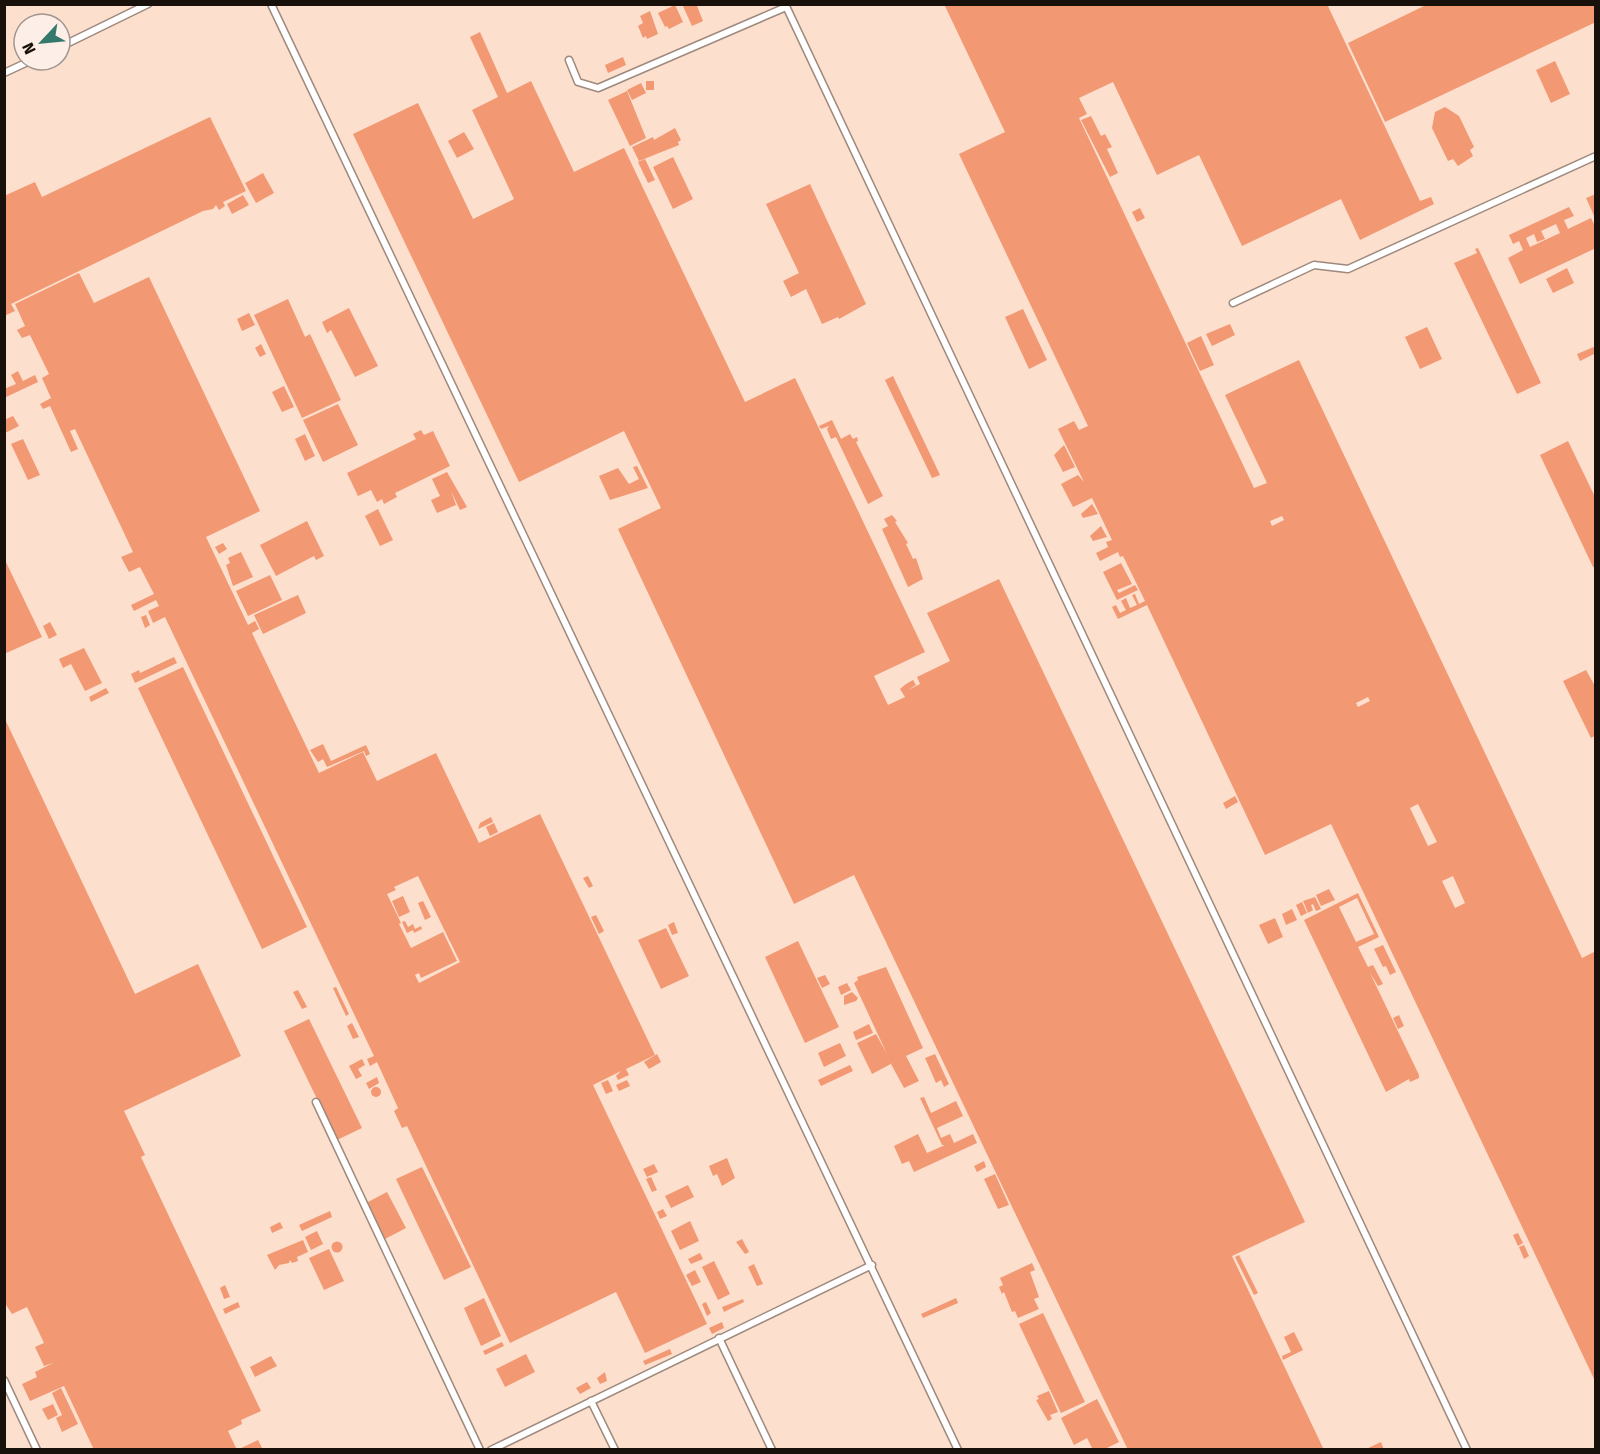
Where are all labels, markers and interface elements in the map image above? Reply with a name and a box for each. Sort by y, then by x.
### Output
north arrow [12,12,72,72]
text: N [18,39,40,57]

